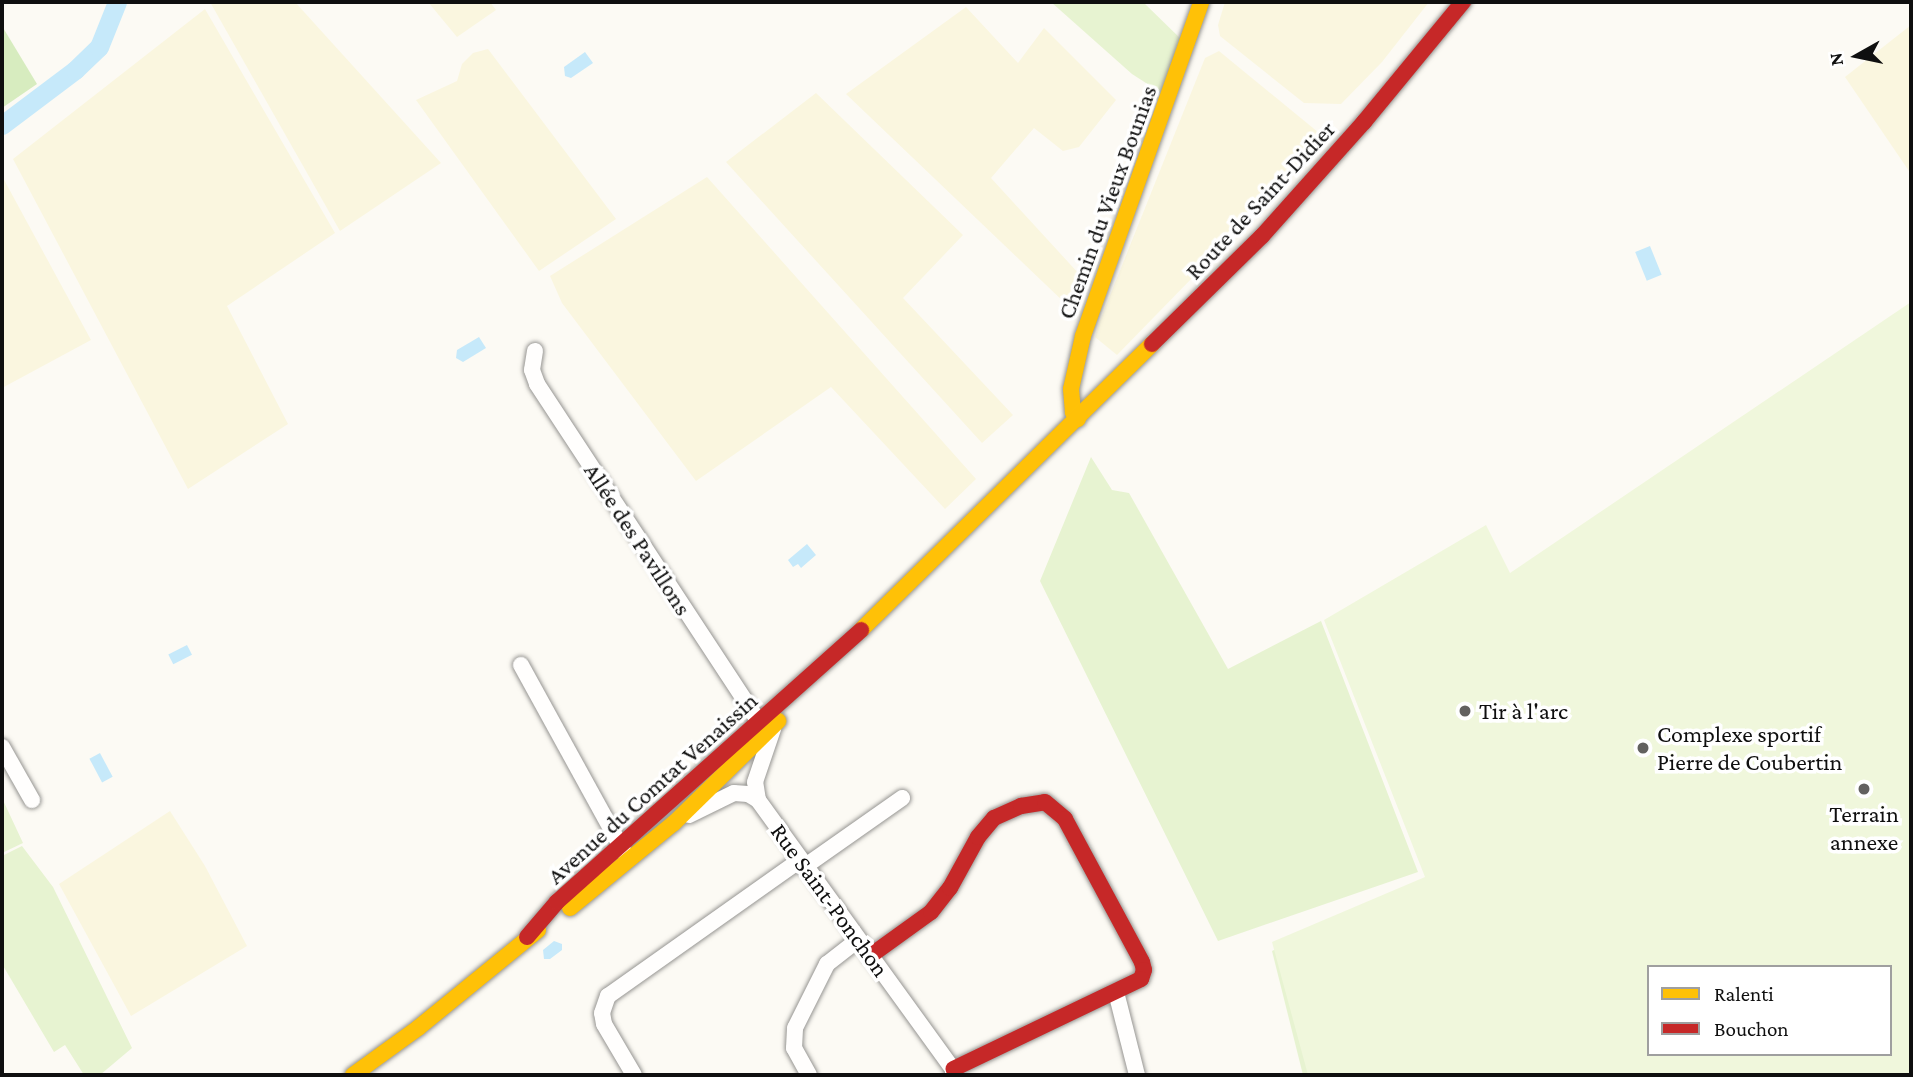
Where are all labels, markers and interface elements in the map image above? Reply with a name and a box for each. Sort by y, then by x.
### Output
north arrow [1822,21,1892,91]
text: N [1824,51,1847,67]
street label: Chemin du Vieux Bounias [1051,81,1163,323]
street label: Route de Saint-Didier [1179,115,1341,285]
street label: Allée des Pavillons [578,457,698,621]
street label: Avenue du Comtat Venaissin [541,686,763,890]
place label: Tir à l'arc [1479,697,1568,725]
marker: Tir à l'arc [1457,703,1473,719]
place label: Complexe sportif Pierre de Coubertin [1657,720,1842,776]
marker: Complexe sportif Pierre de Coubertin [1635,740,1651,756]
marker: Terrain annexe [1856,781,1872,797]
place label: Terrain annexe [1829,800,1899,856]
street label: Rue Saint-Ponchon [765,818,895,982]
legend [1647,965,1892,1056]
text: Ralenti [1714,982,1774,1006]
text: Bouchon [1714,1017,1789,1041]

